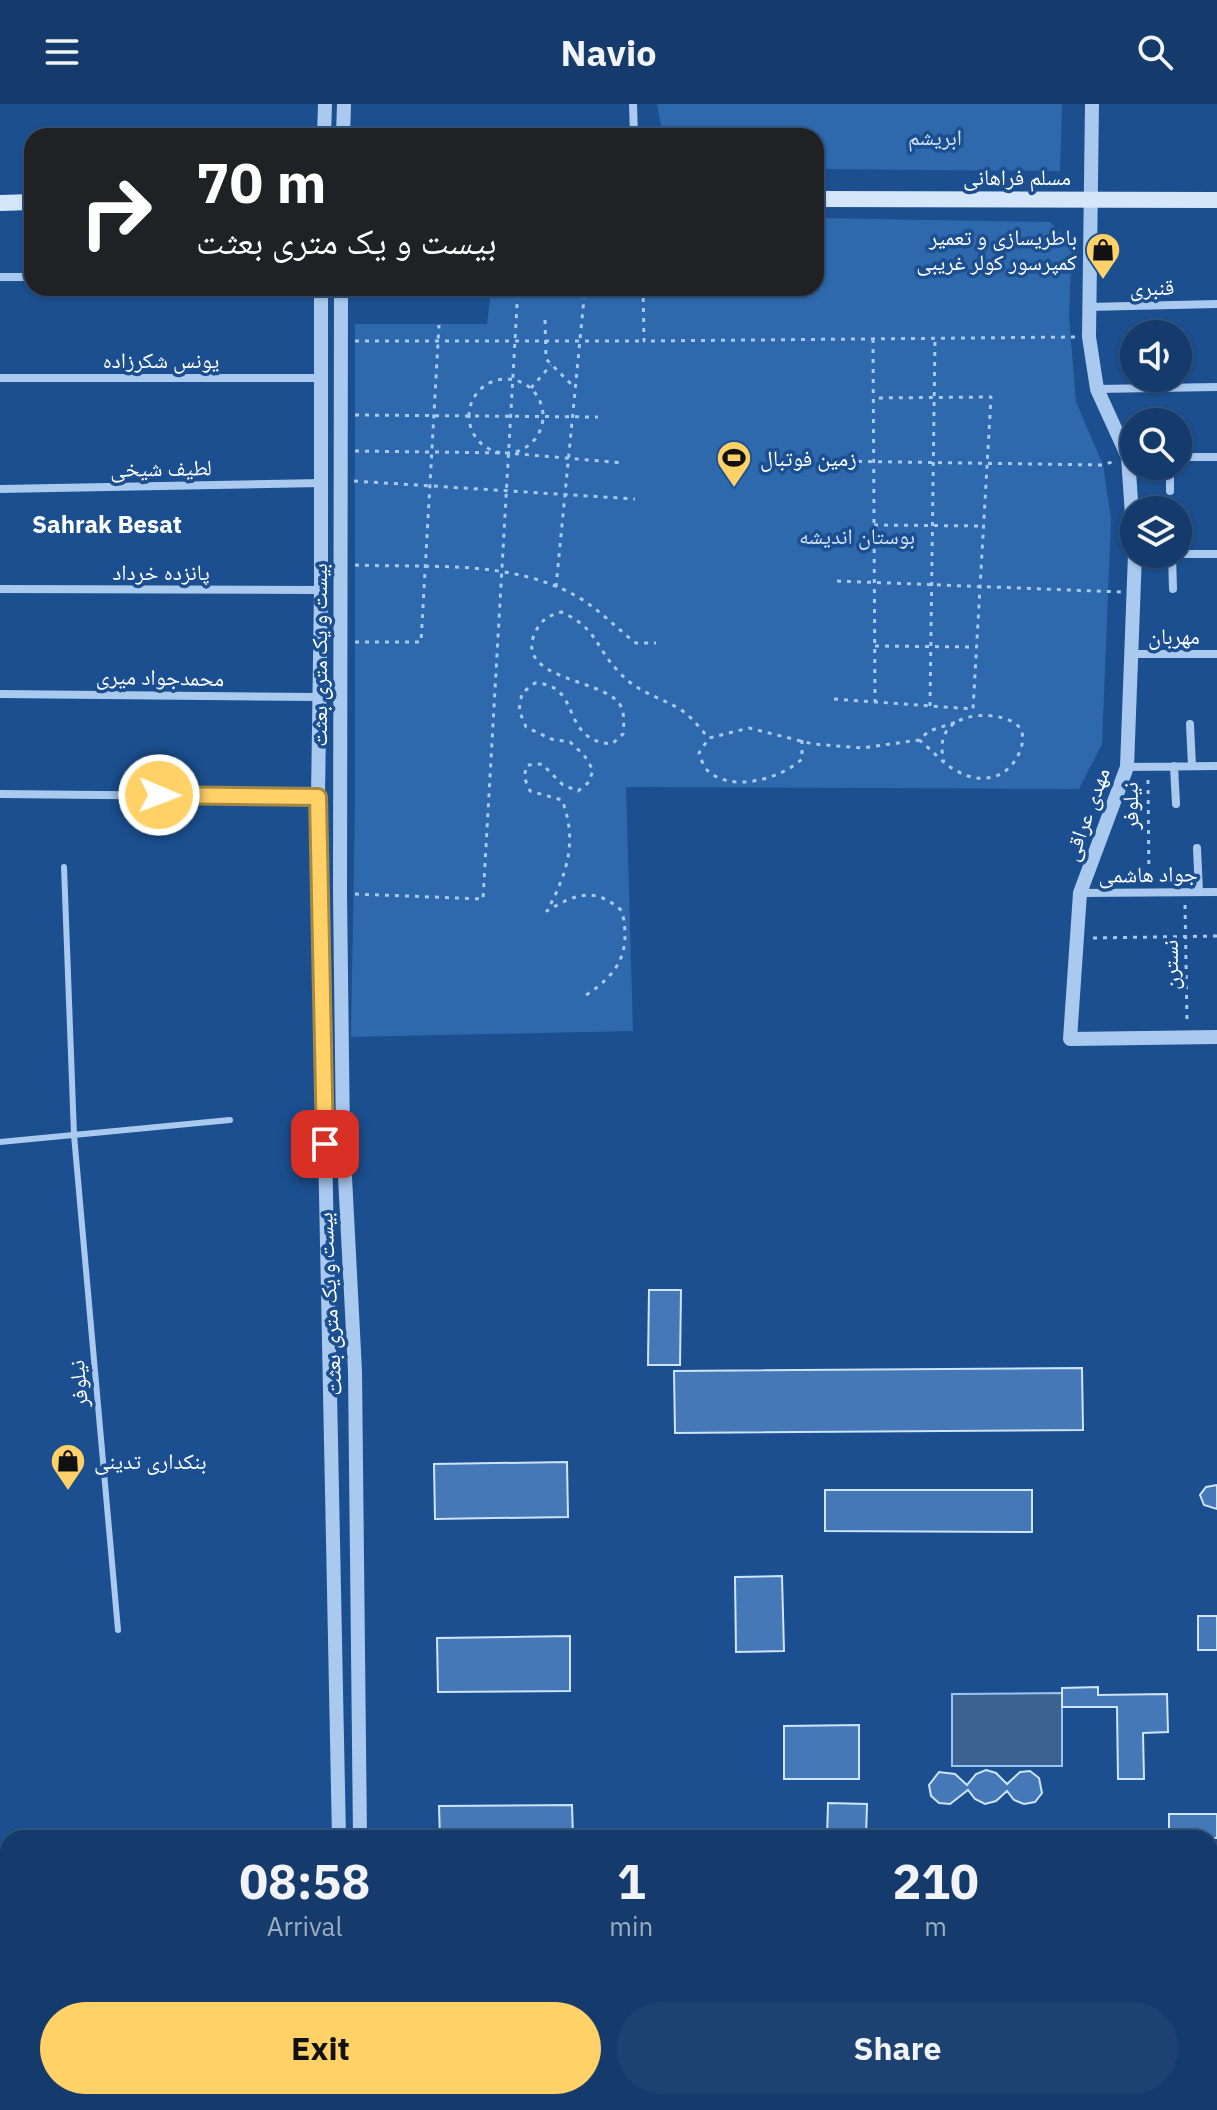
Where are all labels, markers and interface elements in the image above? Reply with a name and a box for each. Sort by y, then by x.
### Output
text: Navio [560,29,657,76]
icon: menu [40,30,84,74]
icon: search [1133,30,1177,74]
park label: ابریشم [908,122,962,152]
text: 70 m [196,146,326,218]
icon: right [64,160,168,264]
street label: مسلم فراهانی [963,162,1071,192]
text: بیست و یک متری بعثت [196,217,497,264]
place label: باطریسازی و تعمیر کمپرسور کولر غریبی [916,222,1077,276]
shop icon: باطریسازی و تعمیر کمپرسور کولر غریبی [1084,231,1122,281]
street label: قنبری [1129,272,1175,301]
map controls [1120,320,1192,568]
button: sound [1120,320,1192,392]
street label: یونس شکرزاده [103,345,220,374]
button: search [1120,408,1192,480]
sports icon: زمین فوتبال [715,439,753,489]
place label: زمین فوتبال [760,443,857,472]
street label: لطیف شیخی [110,452,212,483]
button: layers [1120,496,1192,568]
district label: Sahrak Besat [32,508,182,540]
park label: بوستان اندیشه [799,521,915,550]
street label: پانزده خرداد [112,557,210,586]
street label: بیست و یک متری بعثت [304,563,333,747]
street label: مهربان [1148,621,1200,650]
street label: محمدجواد میری [96,661,224,692]
position arrow [117,753,201,837]
street label: مهدی عراقی [1055,763,1116,864]
street label: نیلوفر [1115,782,1144,831]
street label: جواد هاشمی [1098,858,1198,889]
street label: نسترن [1155,940,1184,990]
pin [291,1110,359,1178]
icon: arrive [303,1122,347,1166]
street label: بیست و یک متری بعثت [309,1212,348,1397]
street label: نیلوفر [61,1359,94,1410]
shop icon: بنکداری تدینی [49,1442,87,1492]
place label: بنکداری تدینی [94,1446,207,1475]
text: 08:58 [239,1850,370,1912]
text: 1 [617,1850,646,1912]
text: 210 [892,1850,979,1912]
text: Arrival [267,1909,343,1943]
text: min [609,1909,653,1943]
text: m [924,1909,947,1943]
button: Exit [40,2002,601,2094]
button: Share [617,2002,1178,2094]

